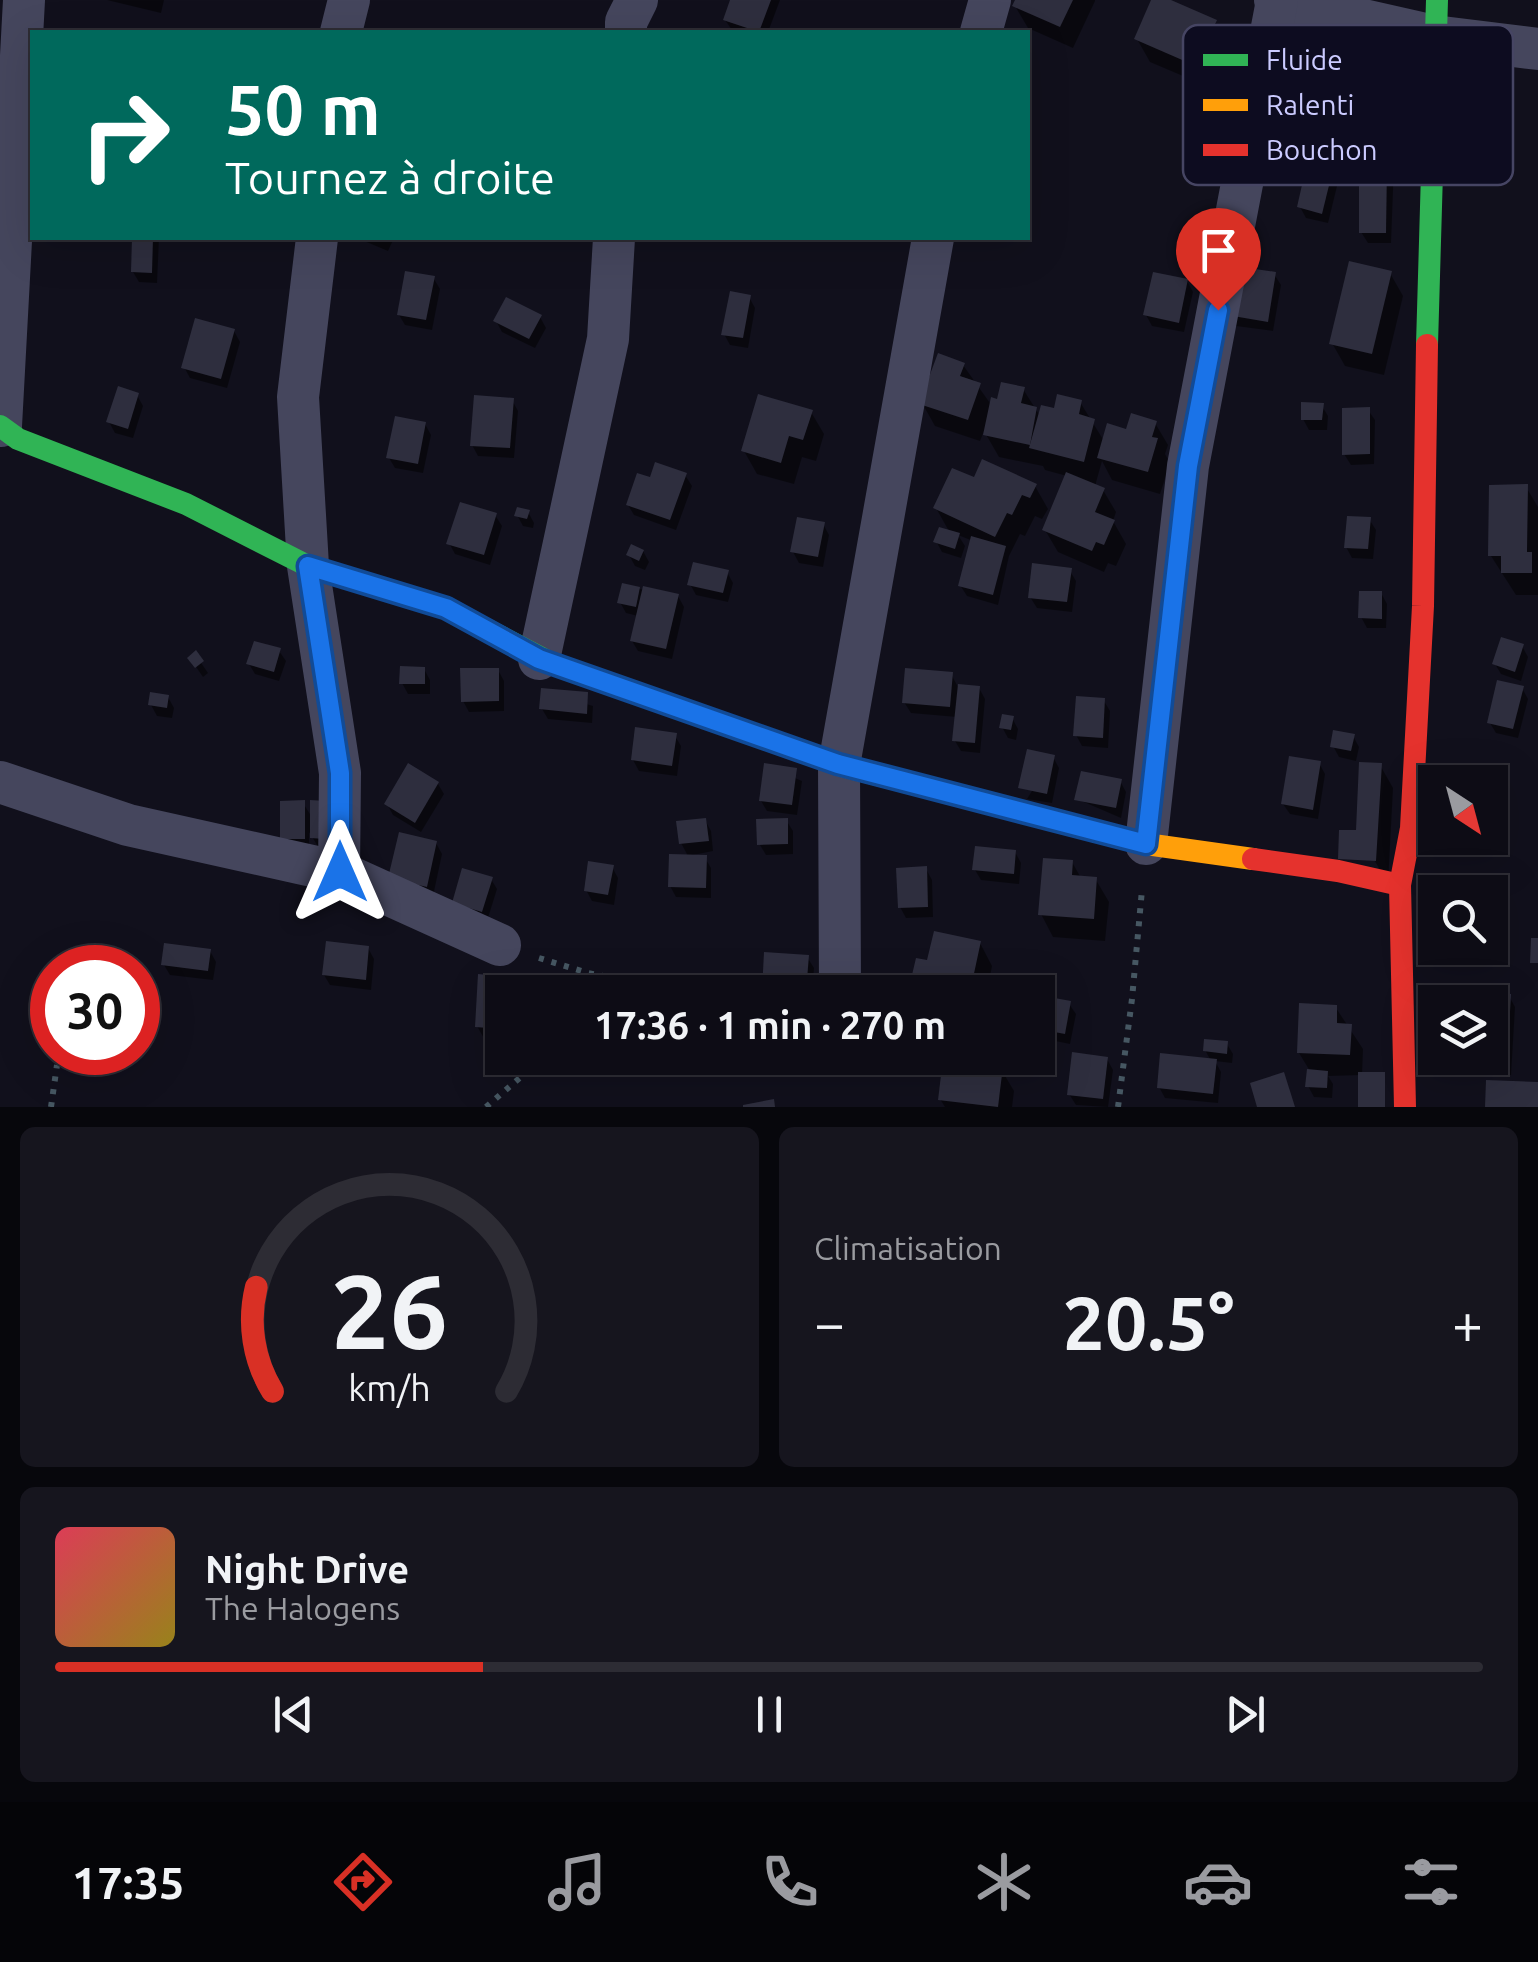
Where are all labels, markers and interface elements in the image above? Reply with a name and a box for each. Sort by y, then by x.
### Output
legend [1183,25,1513,185]
text: Fluide [1266,44,1343,75]
icon: right [60,70,190,200]
text: 50 m [225,70,381,148]
text: Ralenti [1266,89,1354,120]
text: Bouchon [1266,134,1378,165]
text: Tournez à droite [225,152,555,203]
pin [1176,208,1261,311]
icon: arrive [1191,223,1246,278]
north arrow [1418,765,1508,855]
map controls [1418,765,1508,1075]
position arrow [288,820,392,924]
button: search [1418,875,1508,965]
speed limit sign: 30 [30,945,160,1075]
button: layers [1418,985,1508,1075]
text: 17:36 · 1 min · 270 m [594,1004,946,1046]
text: Climatisation [814,1230,1002,1266]
text: 26 [331,1252,448,1369]
text: 20.5° [1063,1280,1234,1364]
text: − [814,1292,845,1353]
text: + [1452,1292,1483,1353]
text: km/h [348,1368,431,1408]
text: Night Drive [205,1548,409,1590]
text: The Halogens [205,1590,400,1626]
icon: previous [266,1687,321,1742]
icon: pause [742,1687,797,1742]
icon: next [1218,1687,1273,1742]
icon: directions [328,1847,398,1917]
icon: music [542,1847,612,1917]
icon: phone [755,1847,825,1917]
icon: climate [969,1847,1039,1917]
icon: car [1183,1847,1253,1917]
icon: filters [1396,1847,1466,1917]
text: 17:35 [72,1857,184,1908]

